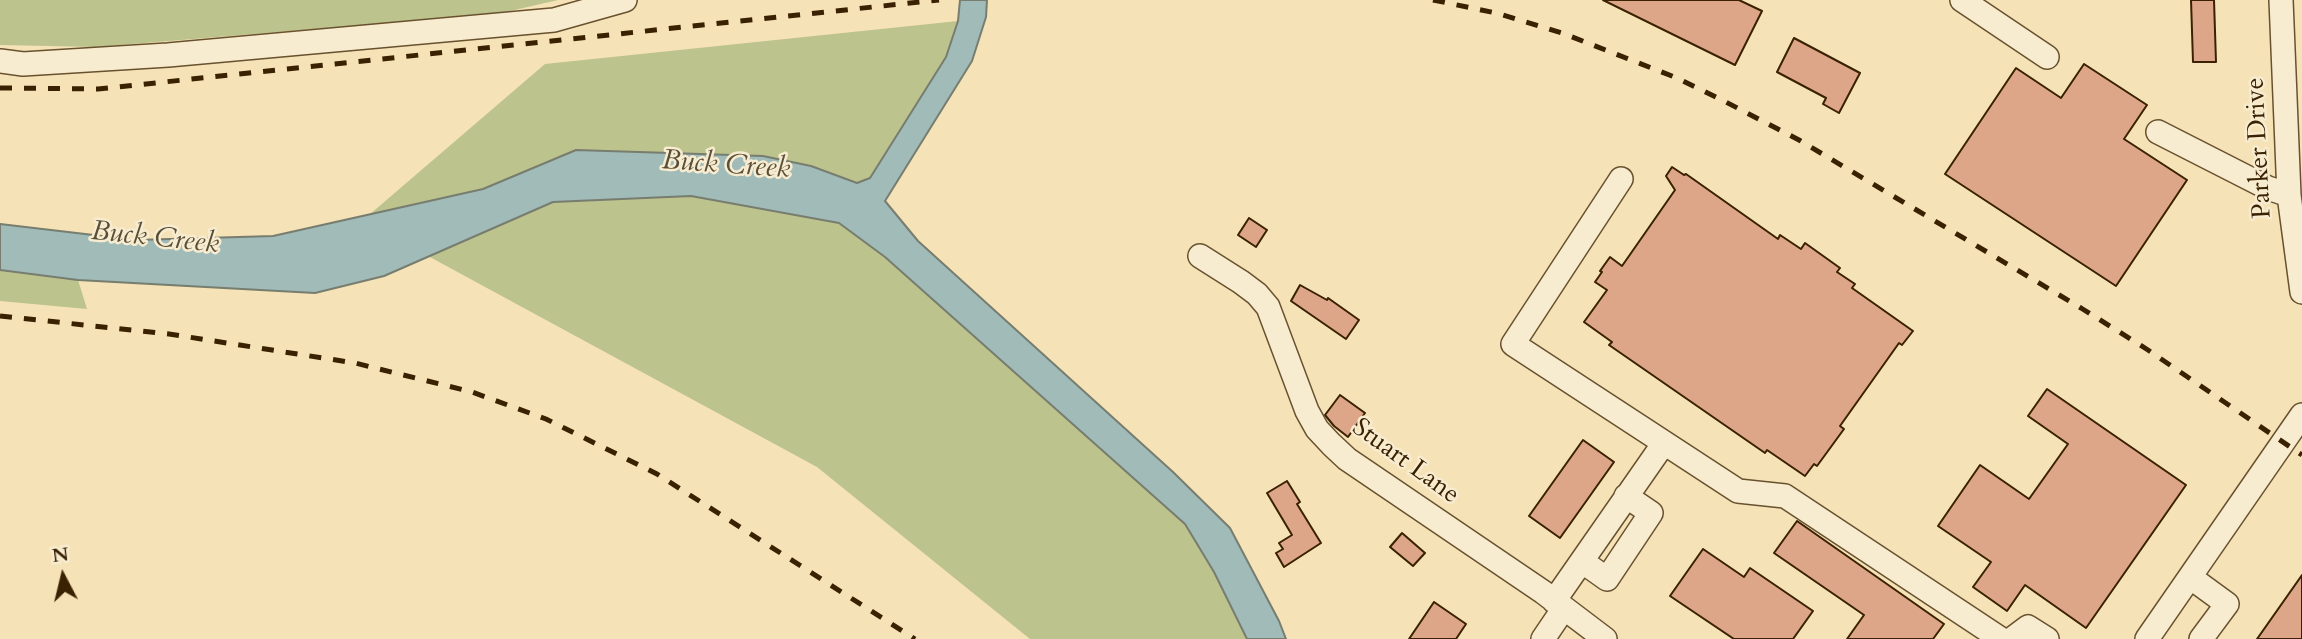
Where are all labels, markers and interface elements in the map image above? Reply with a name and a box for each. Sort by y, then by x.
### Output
street label: Parker Drive [2241,77,2279,219]
water label: Buck Creek [661,145,791,187]
water label: Buck Creek [90,216,220,262]
street label: Stuart Lane [1345,413,1465,511]
north arrow [28,541,98,611]
text: N [51,541,70,569]

